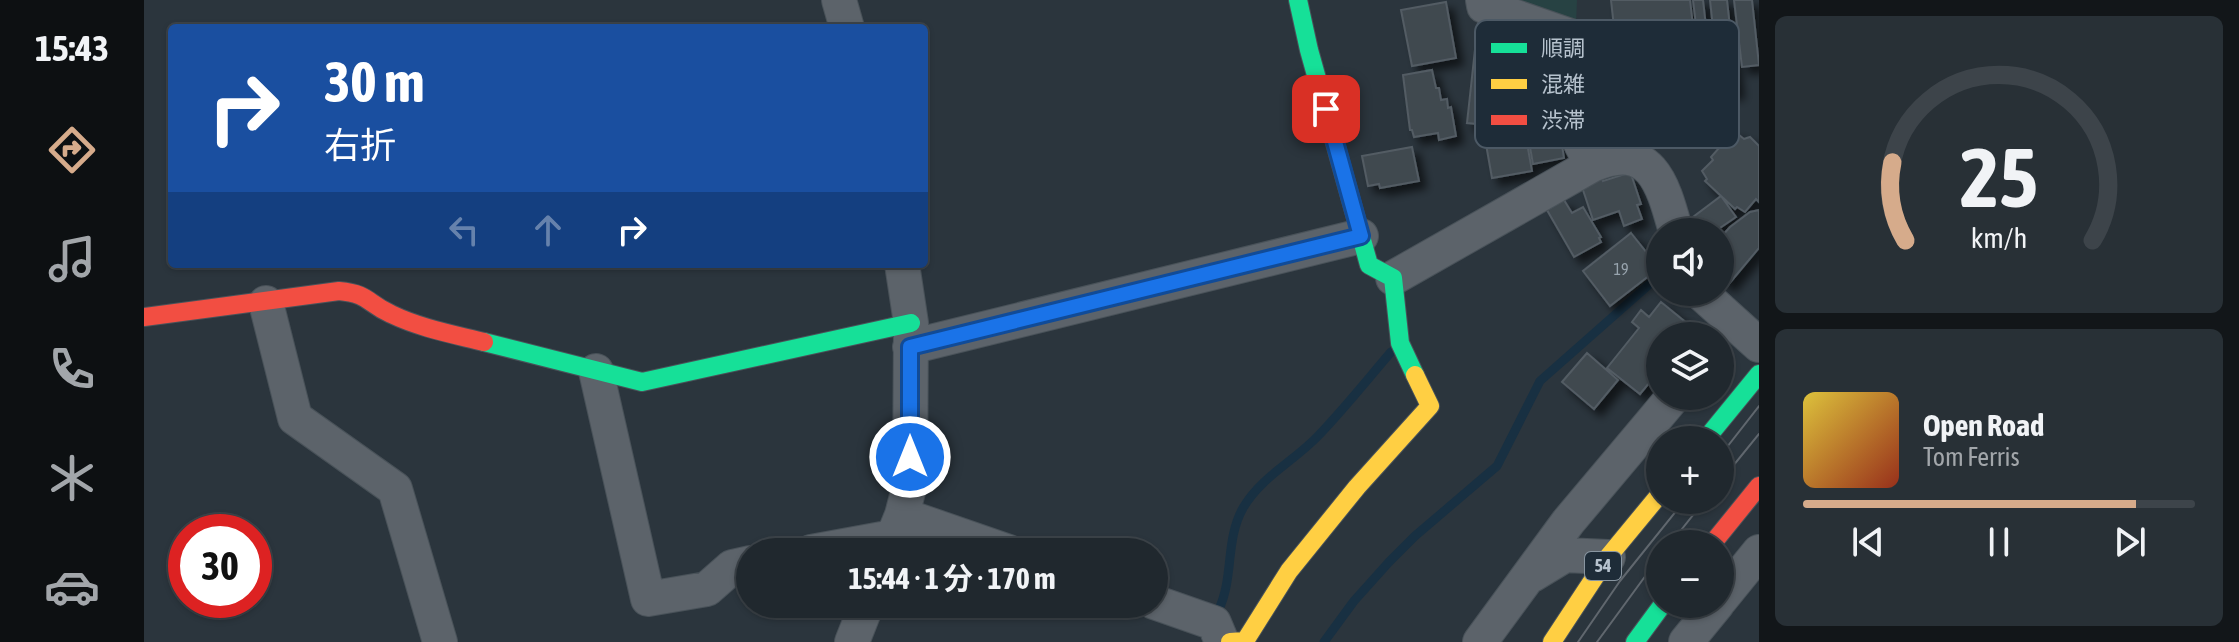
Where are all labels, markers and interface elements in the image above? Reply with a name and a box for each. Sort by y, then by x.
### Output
legend [1475,20,1739,148]
text: 15:43 [35,27,109,69]
text: 順調 [1541,35,1585,61]
text: 30 m [324,50,425,114]
icon: right [192,56,296,160]
text: 混雑 [1541,71,1585,97]
pin [1292,75,1360,143]
icon: arrive [1304,87,1348,131]
text: 渋滞 [1541,107,1585,133]
icon: directions [44,122,100,178]
text: 右折 [324,124,396,166]
text: 25 [1960,128,2038,224]
icon: left [442,208,486,252]
icon: ahead [526,208,570,252]
icon: right [610,208,654,252]
map controls [1646,218,1734,618]
button: sound [1646,218,1734,306]
text: km/h [1971,221,2027,254]
icon: music [44,231,100,287]
house number: 19 [1613,260,1629,278]
button: layers [1646,322,1734,410]
icon: phone [44,341,100,397]
text: Open Road [1923,408,2044,442]
position arrow [868,415,952,499]
button: + [1646,426,1734,514]
text: Tom Ferris [1923,442,2020,472]
icon: climate [44,450,100,506]
speed limit sign: 30 [168,514,272,618]
icon: previous [1846,520,1890,564]
icon: pause [1977,520,2021,564]
icon: next [2108,520,2152,564]
button: − [1646,530,1734,618]
road number: 54 [1585,552,1621,580]
icon: car [44,559,100,615]
text: 15:44 · 1 分 · 170 m [848,561,1056,595]

